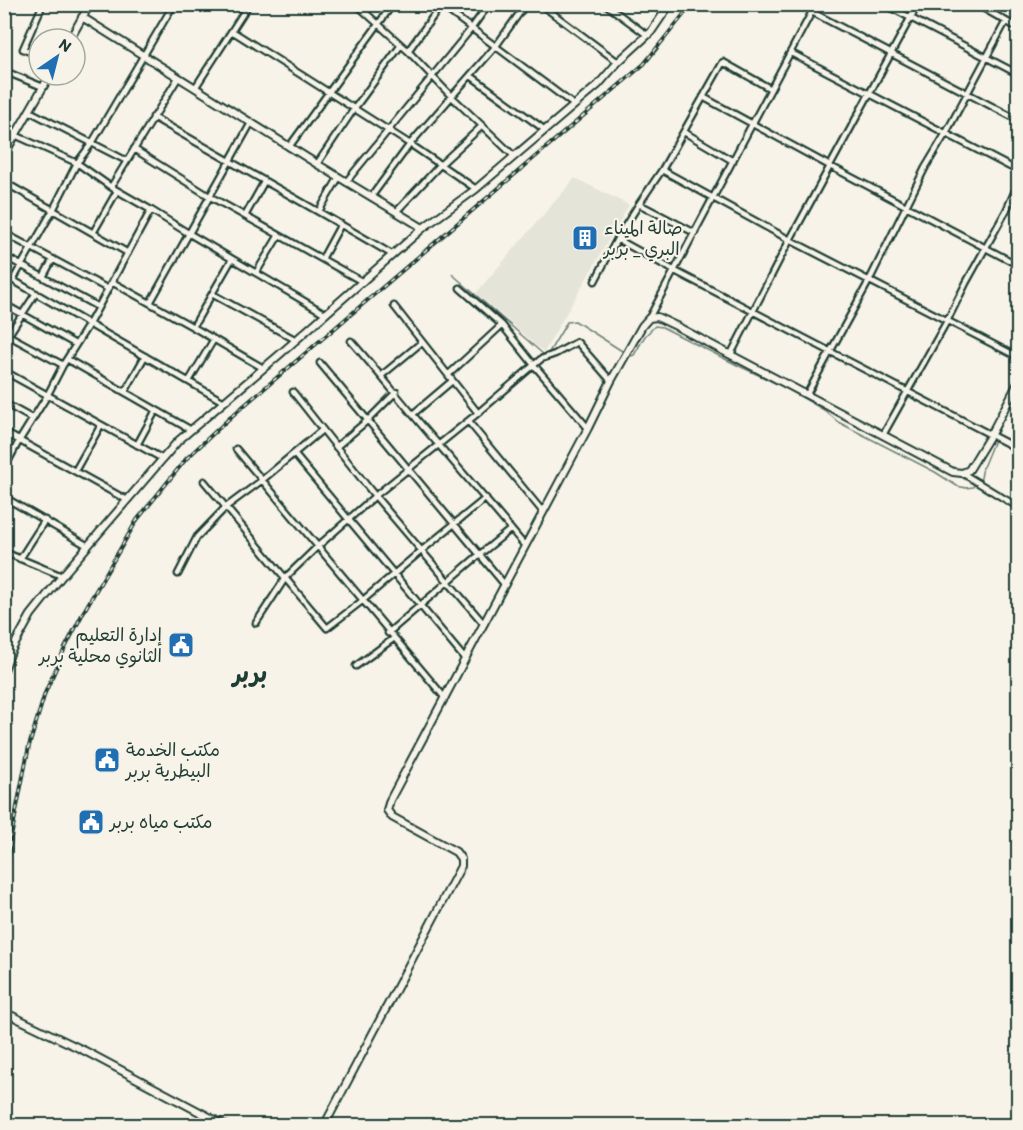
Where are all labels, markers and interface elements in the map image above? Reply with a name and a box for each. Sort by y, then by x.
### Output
north arrow [27,27,87,87]
text: N [55,34,75,56]
place label: صالة الميناء البري _ بربر [602,217,683,262]
building icon: صالة الميناء البري _ بربر [570,223,600,253]
place label: إدارة التعليم الثانوي محلية بربر [37,624,162,669]
public building icon: إدارة التعليم الثانوي محلية بربر [166,630,196,660]
district label: بربر [231,659,267,688]
place label: مكتب الخدمة البيطرية بربر [124,739,220,782]
public building icon: مكتب الخدمة البيطرية بربر [92,745,122,775]
public building icon: مكتب مياه بربر [76,807,106,837]
place label: مكتب مياه بربر [108,811,213,833]

